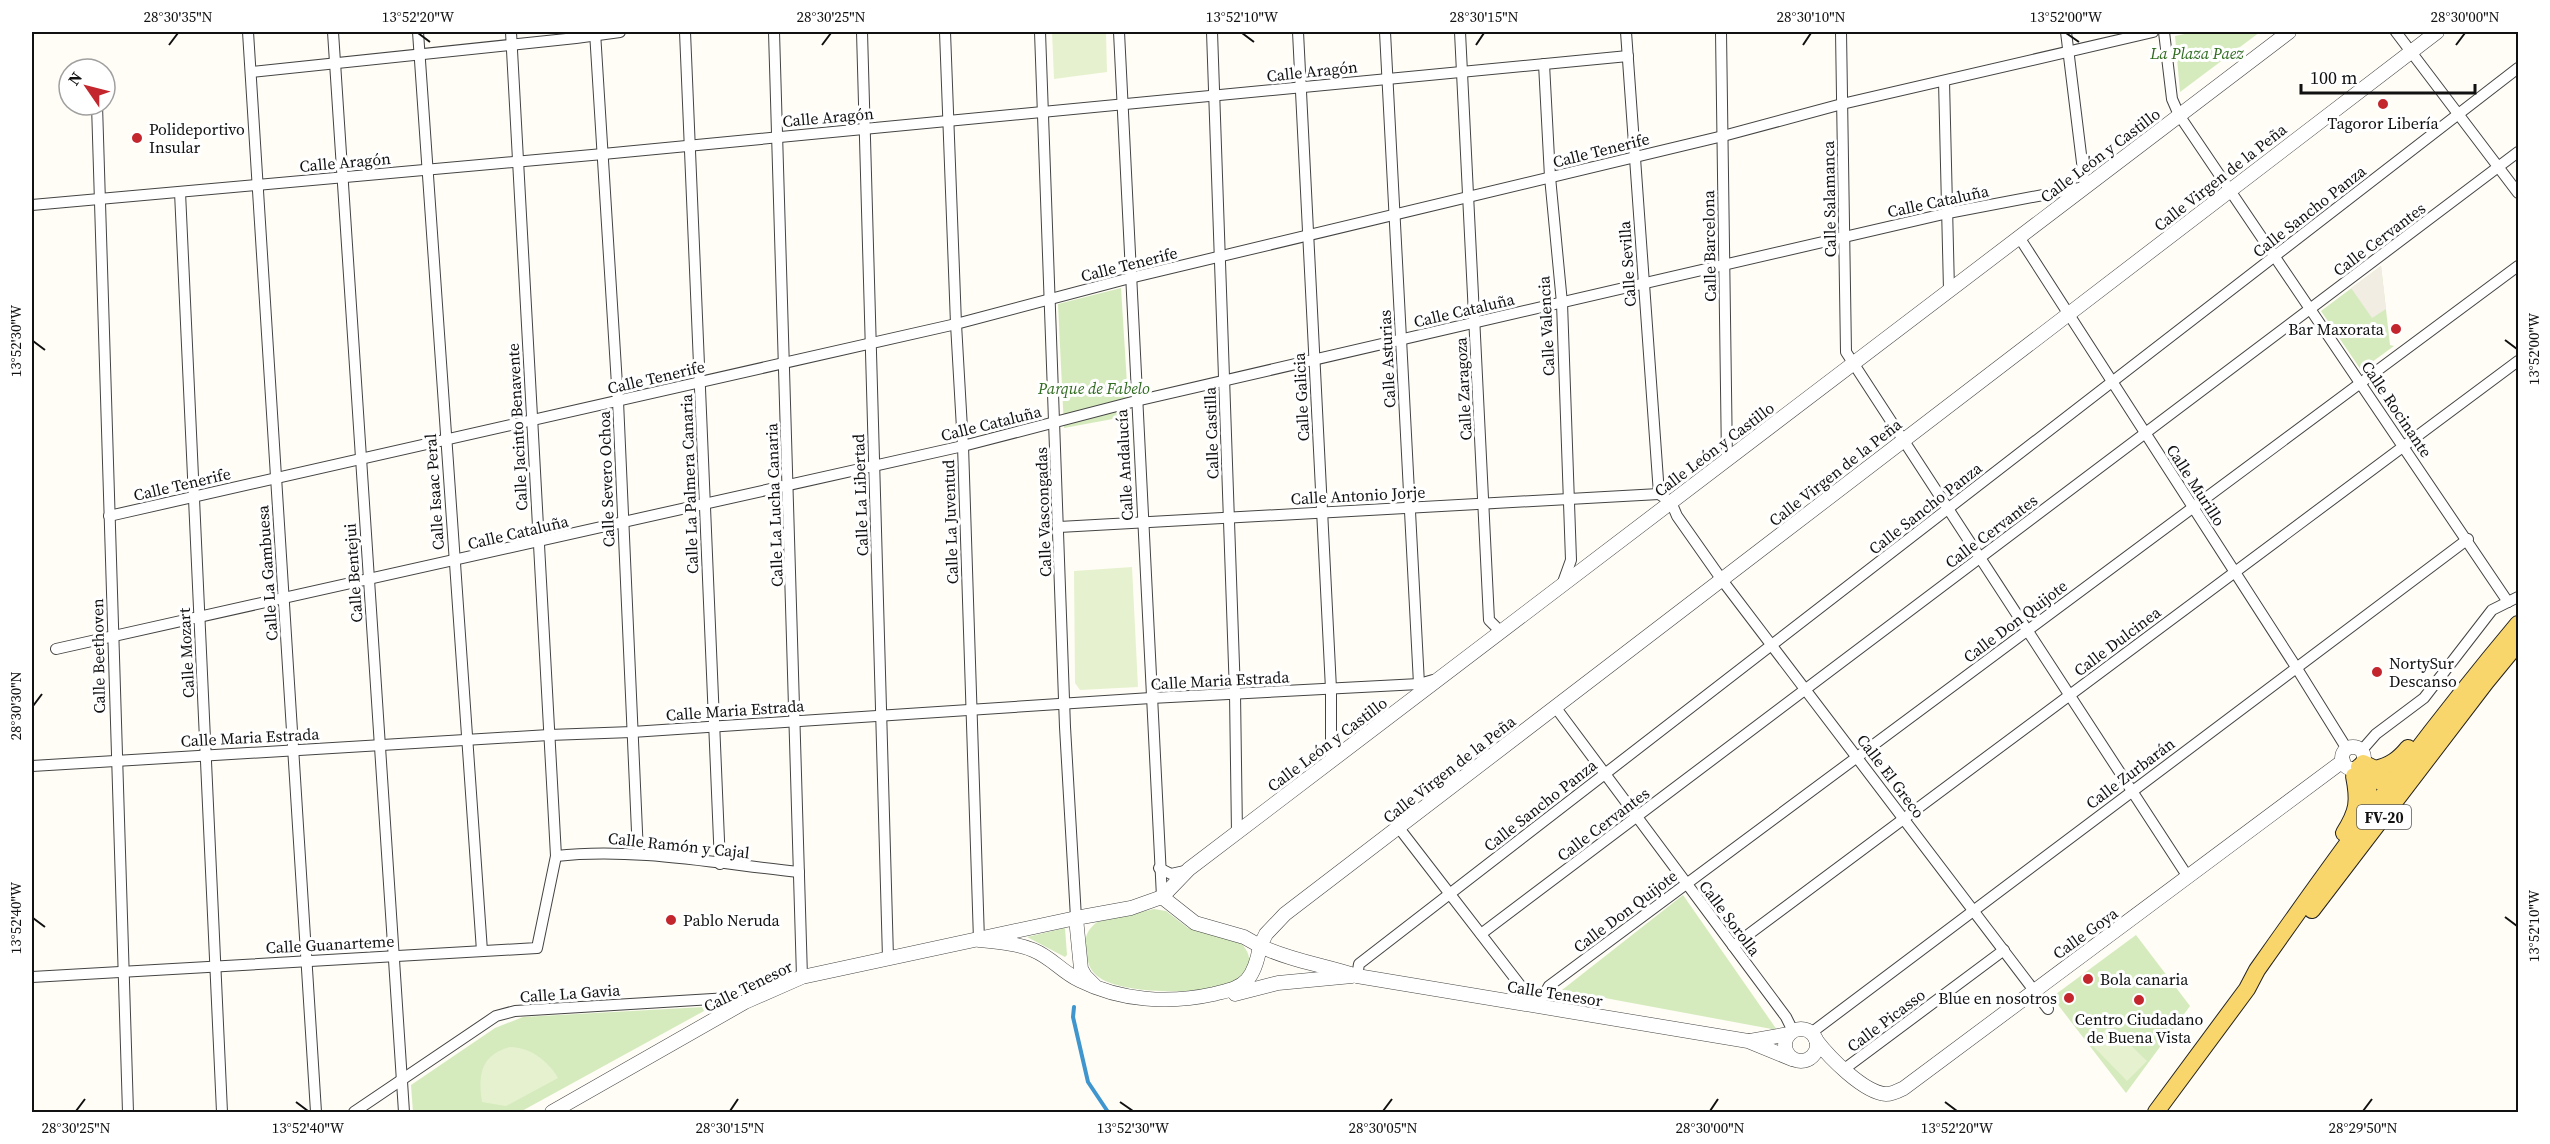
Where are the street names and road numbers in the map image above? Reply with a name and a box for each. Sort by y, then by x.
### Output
street label: Calle Aragón [1265,55,1359,87]
street label: Calle Aragón [781,102,875,132]
street label: Calle León y Castillo [2035,102,2165,207]
street label: Calle Virgen de la Peña [2149,118,2292,236]
street label: Calle Tenerife [1550,127,1652,173]
street label: Calle Salamanca [1817,140,1841,258]
street label: Calle Aragón [298,147,392,177]
street label: Calle Sancho Panza [2248,159,2371,262]
street label: Calle Cataluña [1885,179,1992,222]
street label: Calle Barcelona [1697,189,1721,302]
street label: Calle Cervantes [2328,197,2430,281]
street label: Calle Sevilla [1613,219,1641,308]
street label: Calle Tenerife [1078,241,1180,287]
street label: Calle Valencia [1532,275,1560,377]
street label: Calle Cataluña [1411,288,1517,332]
street label: Calle Asturias [1373,309,1401,409]
street label: Calle Zaragoza [1449,336,1477,441]
street label: Calle Jacinto Benavente [502,343,532,511]
street label: Calle Galicia [1288,351,1314,442]
street label: Calle Tenerife [605,355,707,399]
street label: Calle Rocinante [2357,356,2437,462]
street label: Calle Castilla [1198,386,1224,480]
street label: Calle La Palmera Canaria [675,393,703,574]
street label: Calle León y Castillo [1649,396,1779,501]
street label: Calle Cataluña [938,400,1044,446]
street label: Calle Andalucía [1110,408,1138,521]
street label: Calle Severo Ochoa [593,410,619,548]
street label: Calle Virgen de la Peña [1764,413,1907,531]
street label: Calle La Lucha Canaria [760,422,788,587]
street label: Calle Isaac Peral [419,433,449,551]
street label: Calle La Libertad [847,434,873,556]
street label: Calle Murillo [2161,440,2231,530]
street label: Calle Vascongadas [1030,447,1056,577]
street label: Calle Sancho Panza [1864,456,1987,559]
street label: Calle La Juventud [937,459,963,585]
street label: Calle Tenerife [131,462,233,506]
street label: Calle Antonio Jorje [1290,480,1426,510]
street label: Calle Cervantes [1940,489,2042,573]
street label: Calle La Gambuesa [251,504,283,642]
street label: Calle Cataluña [465,510,571,554]
street label: Calle Bentejui [339,522,367,623]
street label: Calle Don Quijote [1958,575,2072,667]
street label: Calle Beethoven [86,598,110,714]
street label: Calle Dulcinea [2069,601,2166,681]
street label: Calle Mozart [173,607,199,699]
street label: Calle Maria Estrada [1150,665,1291,695]
street label: Calle León y Castillo [1262,691,1392,796]
street label: Calle Maria Estrada [665,694,806,726]
street label: Calle Virgen de la Peña [1378,710,1521,828]
street label: Calle Maria Estrada [180,722,321,752]
street label: Calle El Greco [1852,729,1930,823]
street label: Calle Zurbarán [2081,732,2179,814]
street label: Calle Sancho Panza [1479,753,1602,856]
street label: Calle Cervantes [1552,782,1654,866]
road number: FV-20 [2357,805,2411,829]
street label: Calle Ramón y Cajal [607,827,751,863]
street label: Calle Don Quijote [1568,865,1682,957]
street label: Calle Sorolla [1694,876,1766,961]
street label: Calle Goya [2048,901,2123,964]
street label: Calle Guanarteme [265,930,395,958]
street label: Calle Tenesor [700,955,796,1017]
street label: Calle Tenesor [1506,975,1605,1011]
street label: Calle La Gavia [519,978,622,1007]
street label: Calle Picasso [1842,983,1930,1057]

